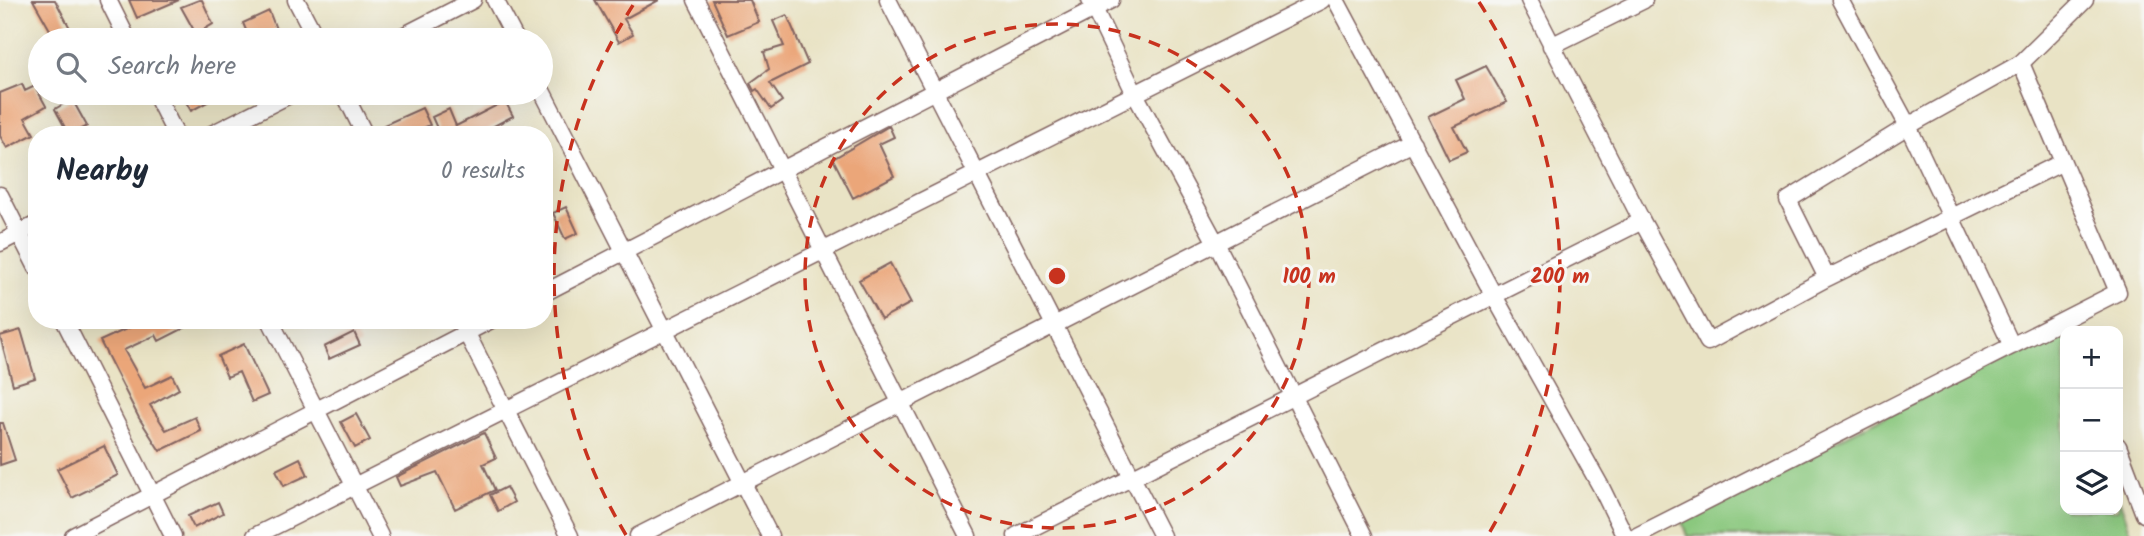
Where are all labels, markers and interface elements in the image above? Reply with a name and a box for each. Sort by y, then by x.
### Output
search box [28,28,553,105]
text: Search here [108,46,236,88]
icon: search [52,48,90,86]
text: Nearby [56,148,148,196]
text: 0 results [441,154,525,190]
text: 100 m [1282,261,1336,294]
text: 200 m [1530,261,1590,294]
centre of rings [1045,264,1069,288]
map controls [2060,326,2123,515]
button: + [2060,326,2123,389]
button: − [2060,389,2123,452]
button: layers [2060,452,2123,515]

